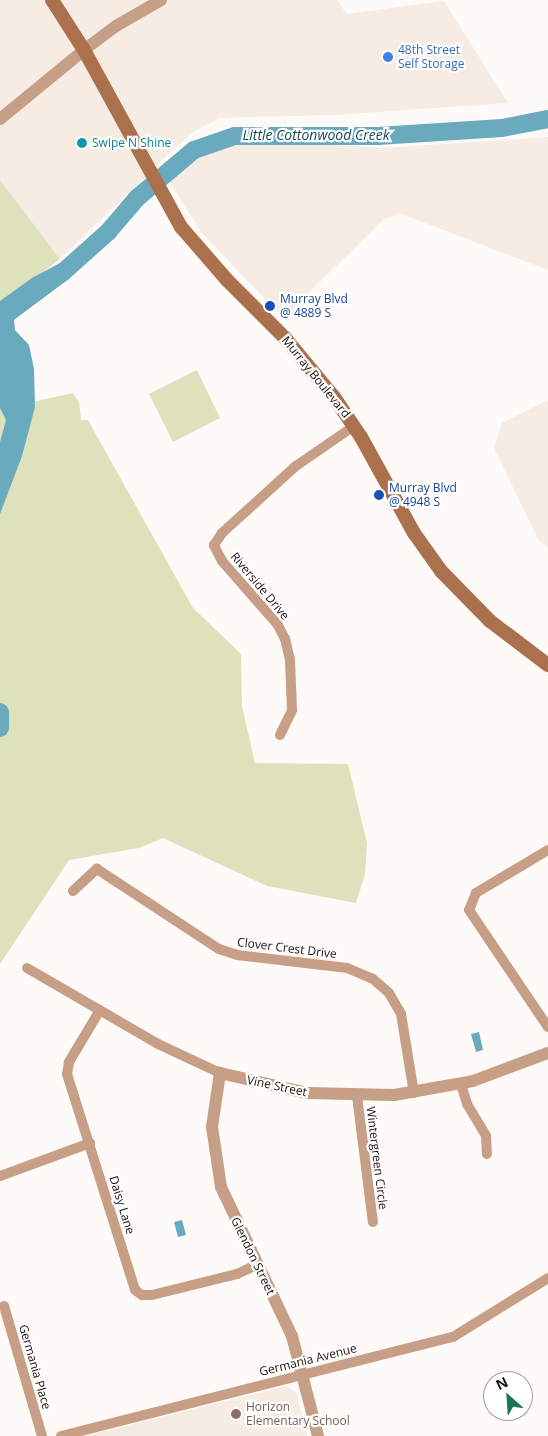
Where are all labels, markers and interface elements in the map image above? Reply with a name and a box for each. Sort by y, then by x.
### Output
place label: 48th Street Self Storage [398,43,464,71]
marker: 48th Street Self Storage [382,51,394,63]
water label: Little Cottonwood Creek [243,127,389,143]
place label: Swipe N Shine [92,136,171,150]
marker: Swipe N Shine [76,137,88,149]
place label: Murray Blvd @ 4889 S [280,292,348,320]
marker: Murray Blvd @ 4889 S [264,300,276,312]
street label: Murray Boulevard [279,333,353,421]
place label: Murray Blvd @ 4948 S [389,481,457,509]
marker: Murray Blvd @ 4948 S [373,489,385,501]
street label: Riverside Drive [228,549,292,623]
street label: Clover Crest Drive [236,935,338,961]
street label: Vine Street [246,1073,308,1099]
street label: Wintergreen Circle [364,1106,390,1210]
street label: Daisy Lane [106,1174,138,1236]
street label: Glendon Street [228,1215,278,1297]
street label: Germania Place [16,1323,54,1411]
street label: Germania Avenue [258,1341,358,1379]
north arrow [483,1371,533,1421]
text: N [492,1372,511,1394]
place label: Horizon Elementary School [246,1400,350,1428]
marker: Horizon Elementary School [230,1408,242,1420]

